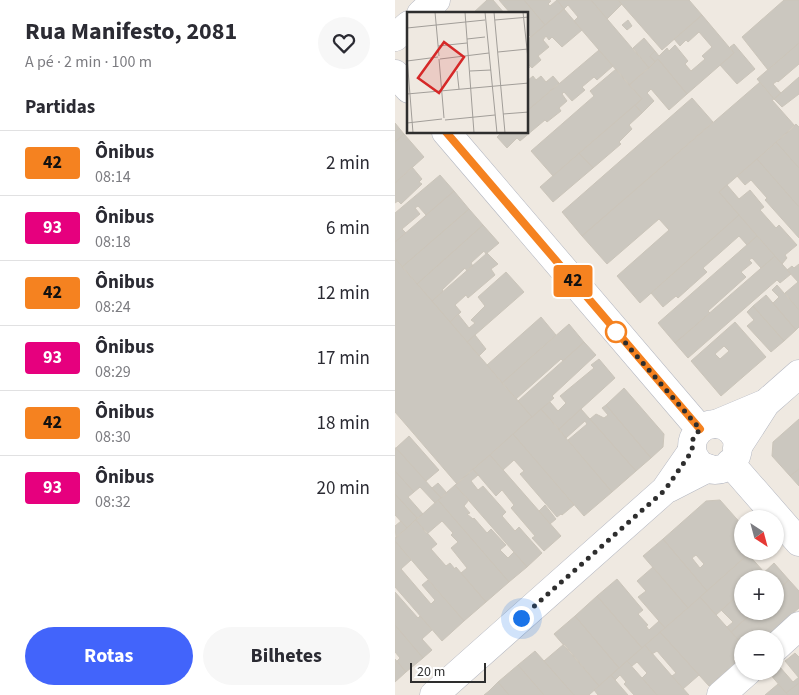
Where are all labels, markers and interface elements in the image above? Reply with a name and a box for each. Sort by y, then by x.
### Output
inset map [407,12,529,134]
text: Rua Manifesto, 2081 [25,14,237,49]
button: heart [318,17,370,69]
text: A pé · 2 min · 100 m [25,51,152,73]
text: Partidas [25,94,95,121]
text: Ônibus [95,139,154,166]
text: 42 [43,150,62,175]
text: 2 min [326,150,370,177]
text: 08:14 [95,166,131,188]
text: Ônibus [95,204,154,231]
text: 93 [43,215,62,240]
text: 6 min [326,215,370,242]
text: 08:18 [95,231,131,253]
line badge: 42 [551,265,595,297]
text: 42 [563,268,583,293]
text: Ônibus [95,269,154,296]
text: 42 [43,280,62,305]
text: 12 min [316,280,370,307]
text: 08:24 [95,296,131,318]
unlabelled marker [605,321,627,343]
text: Ônibus [95,334,154,361]
text: 93 [43,345,62,370]
text: 17 min [316,345,370,372]
text: 08:29 [95,361,131,383]
text: Ônibus [95,399,154,426]
text: 42 [43,410,62,435]
text: 18 min [316,410,370,437]
text: 08:30 [95,426,131,448]
text: Ônibus [95,464,154,491]
text: 93 [43,475,62,500]
text: 20 min [316,475,370,502]
text: 08:32 [95,491,131,513]
north arrow [734,510,784,560]
map controls [734,510,784,680]
button: + [734,570,784,620]
your location [509,606,534,631]
button: Rotas [25,627,193,685]
button: Bilhetes [203,627,370,685]
button: − [734,630,784,680]
scale bar [410,660,486,683]
text: 20 m [417,662,445,682]

